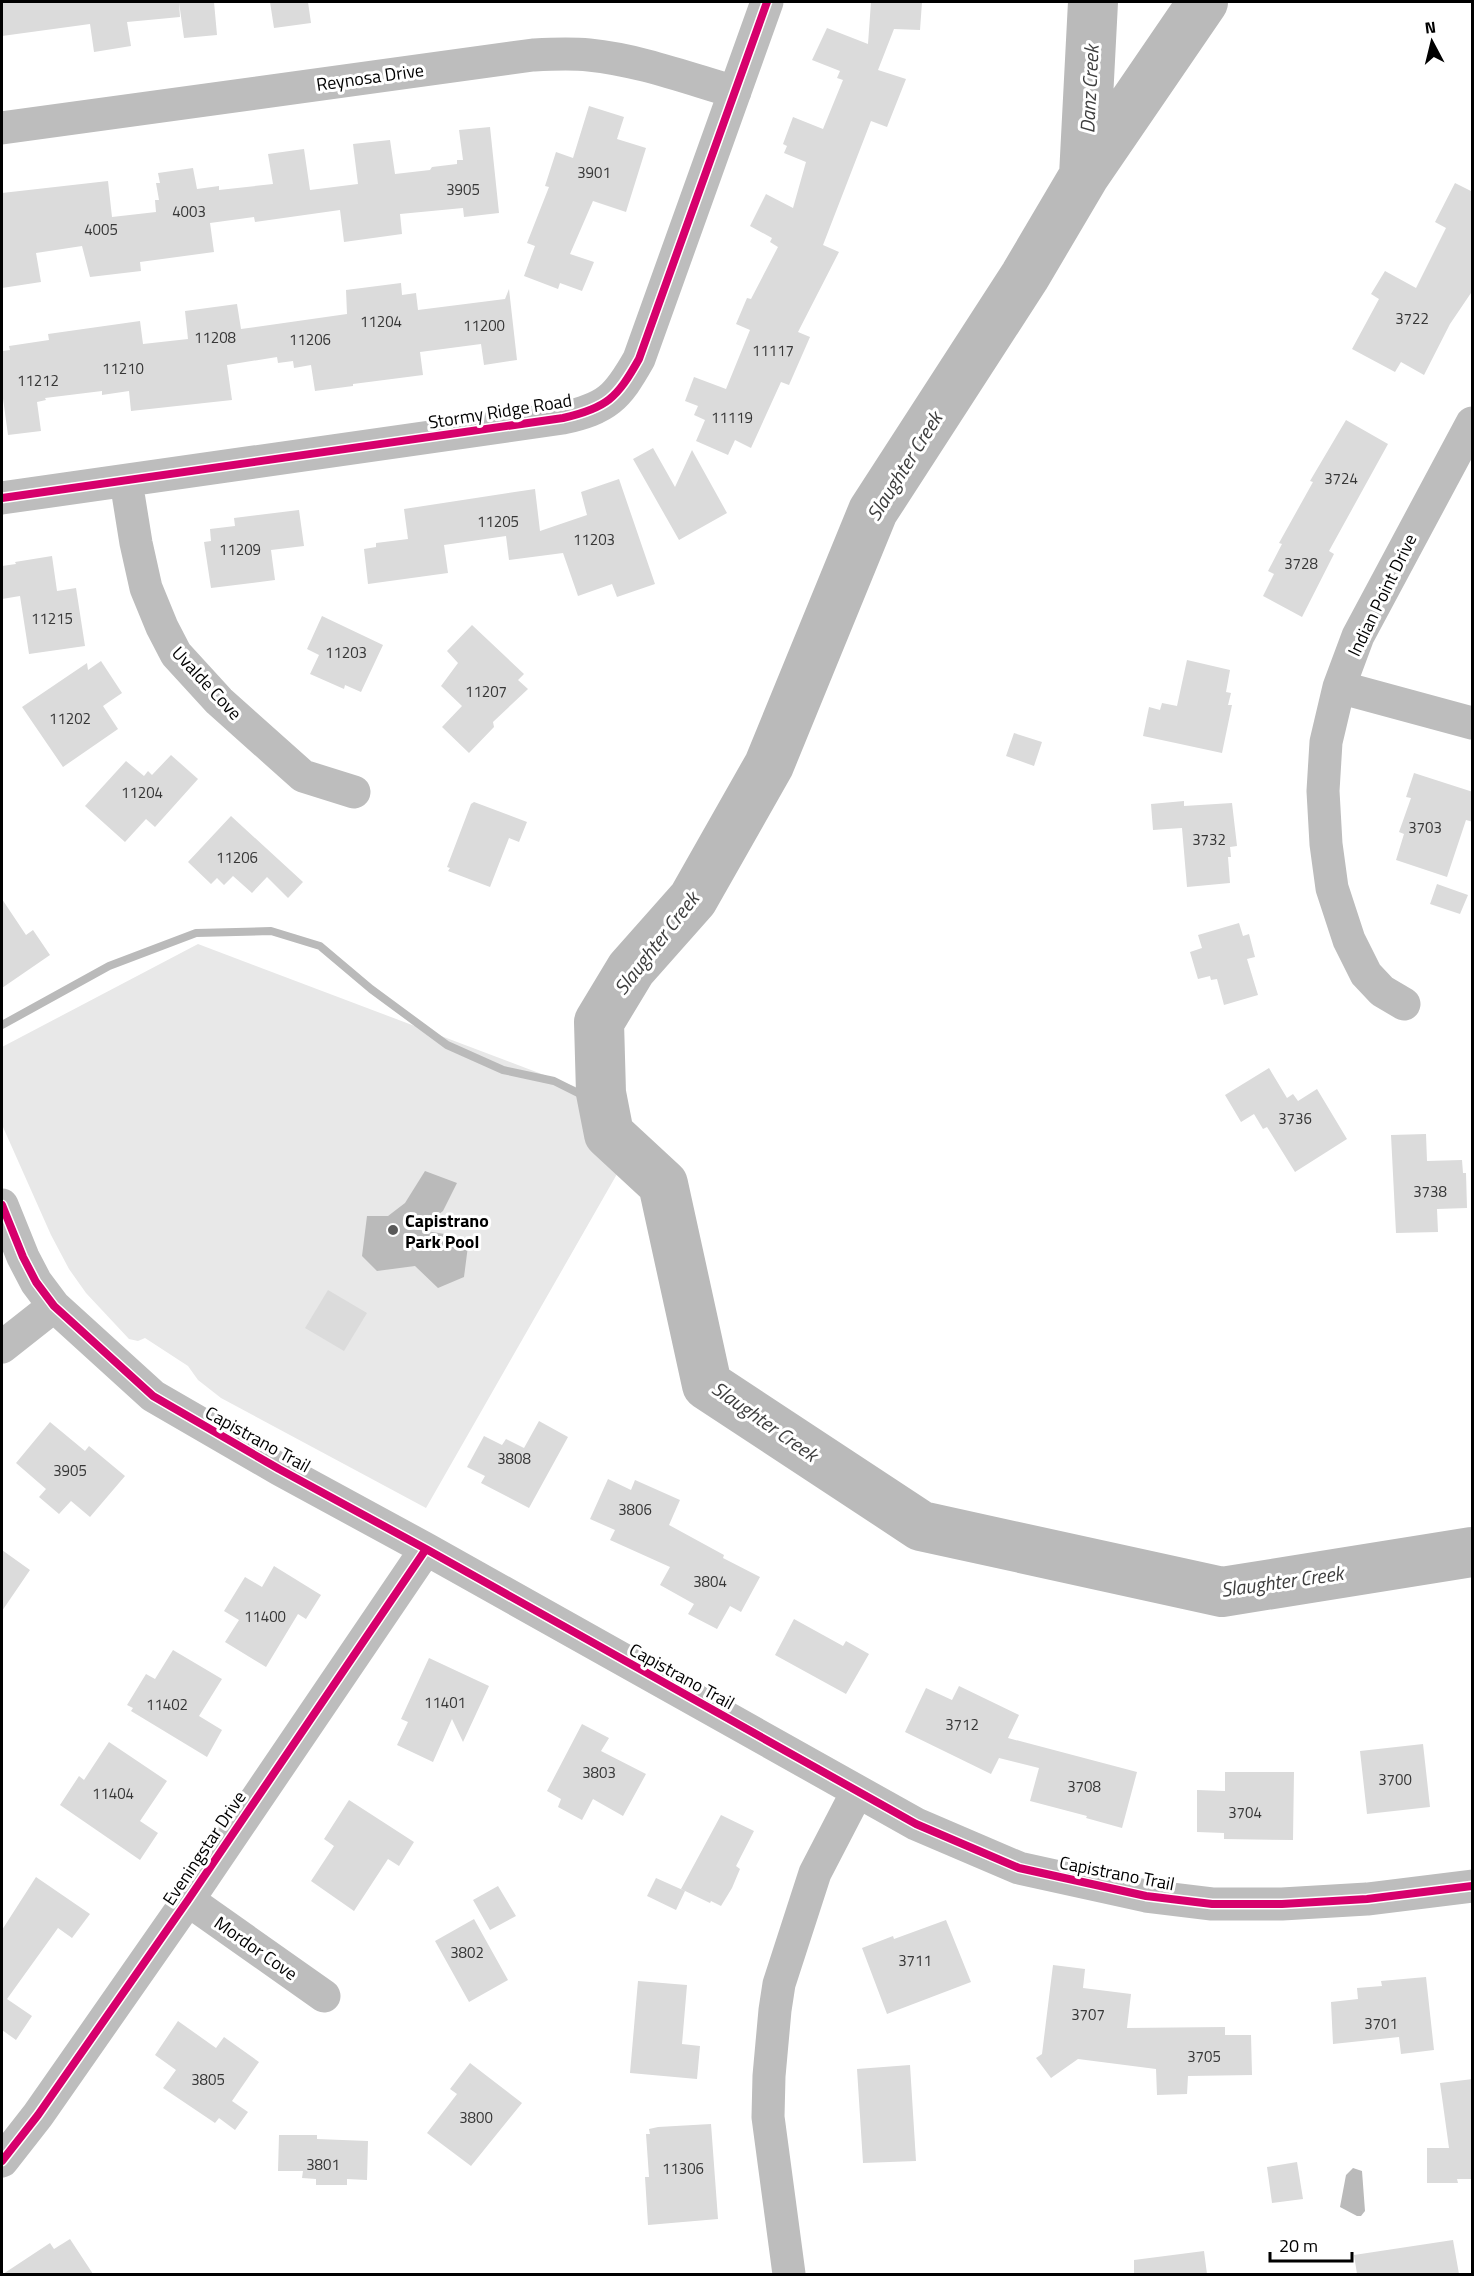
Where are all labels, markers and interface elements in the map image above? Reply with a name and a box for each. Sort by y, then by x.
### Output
north arrow [1402,12,1462,72]
text: N [1423,15,1437,40]
water label: Danz Creek [1071,42,1107,134]
street label: Reynosa Drive [314,56,426,98]
house number: 3901 [577,161,611,184]
house number: 3905 [446,178,480,201]
house number: 4003 [172,200,206,223]
house number: 4005 [84,218,118,241]
house number: 3722 [1395,307,1429,330]
house number: 11204 [360,310,402,333]
house number: 11200 [463,314,505,337]
house number: 11208 [194,326,236,349]
house number: 11206 [289,328,331,351]
house number: 11117 [752,339,794,362]
house number: 11210 [102,357,144,380]
house number: 11212 [17,369,59,392]
street label: Stormy Ridge Road [426,386,574,436]
water label: Slaughter Creek [858,404,951,527]
house number: 11119 [711,406,753,429]
house number: 3724 [1324,467,1358,490]
house number: 11205 [477,510,519,533]
house number: 11203 [573,528,615,551]
street label: Indian Point Drive [1341,529,1423,661]
house number: 11209 [219,538,261,561]
house number: 3728 [1284,552,1318,575]
house number: 11215 [31,607,73,630]
street label: Uvalde Cove [166,640,248,726]
house number: 11203 [325,641,367,664]
house number: 11207 [465,680,507,703]
house number: 11202 [49,707,91,730]
house number: 11204 [121,781,163,804]
house number: 3703 [1408,816,1442,839]
house number: 3732 [1192,828,1226,851]
house number: 11206 [216,846,258,869]
water label: Slaughter Creek [606,883,707,1001]
house number: 3736 [1278,1107,1312,1130]
house number: 3738 [1413,1180,1447,1203]
place label: Capistrano Park Pool [405,1207,489,1255]
marker: Capistrano Park Pool [386,1223,400,1237]
water label: Slaughter Creek [706,1373,826,1470]
street label: Capistrano Trail [200,1399,316,1479]
house number: 3808 [497,1447,531,1470]
house number: 3905 [53,1459,87,1482]
house number: 3806 [618,1498,652,1521]
water label: Slaughter Creek [1219,1557,1347,1605]
house number: 3804 [693,1570,727,1593]
house number: 11400 [244,1605,286,1628]
street label: Capistrano Trail [624,1636,740,1716]
house number: 11401 [424,1691,466,1714]
house number: 11402 [146,1693,188,1716]
house number: 3712 [945,1713,979,1736]
house number: 3803 [582,1761,616,1784]
house number: 3700 [1378,1768,1412,1791]
house number: 3708 [1067,1775,1101,1798]
house number: 11404 [92,1782,134,1805]
street label: Eveningstar Drive [156,1785,252,1911]
house number: 3704 [1228,1801,1262,1824]
street label: Capistrano Trail [1057,1849,1177,1897]
street label: Mordor Cove [209,1909,303,1987]
house number: 3802 [450,1941,484,1964]
house number: 3711 [898,1949,932,1972]
house number: 3707 [1071,2003,1105,2026]
house number: 3701 [1364,2012,1398,2035]
house number: 3705 [1187,2045,1221,2068]
house number: 3805 [191,2068,225,2091]
house number: 3800 [459,2106,493,2129]
house number: 3801 [306,2153,340,2176]
house number: 11306 [662,2157,704,2180]
scale bar [1270,2225,1352,2263]
text: 20 m [1279,2232,1318,2259]

